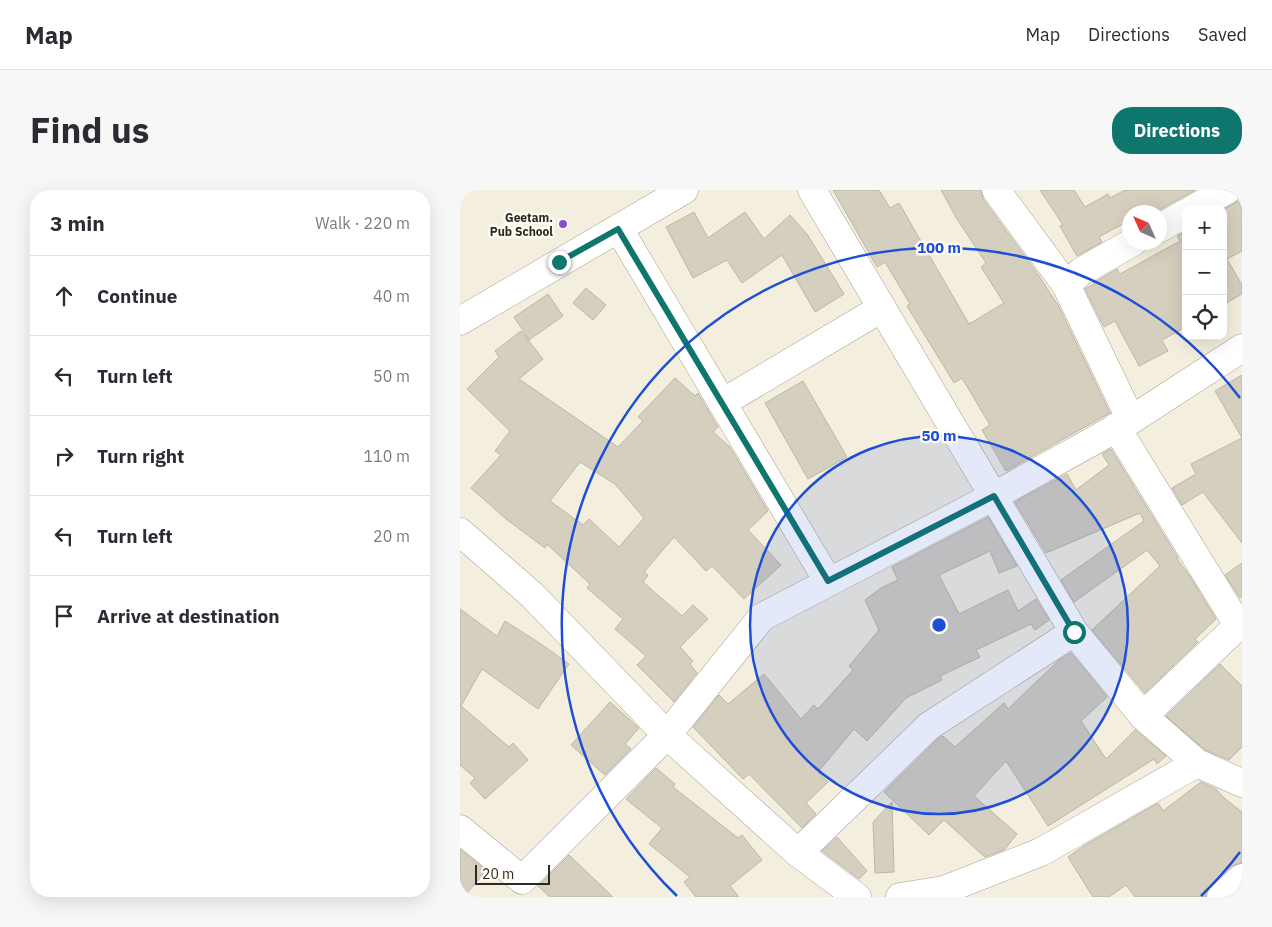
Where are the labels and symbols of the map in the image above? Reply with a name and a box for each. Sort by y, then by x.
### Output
north arrow [1122,205,1167,250]
place label: Geetam. Pub School [490,210,553,239]
marker: Geetam. Pub School [557,218,569,230]
text: 100 m [917,238,961,257]
route end [548,251,571,274]
text: 50 m [922,426,956,445]
centre of rings [930,616,948,634]
route start [1063,621,1086,644]
scale bar [475,862,550,885]

